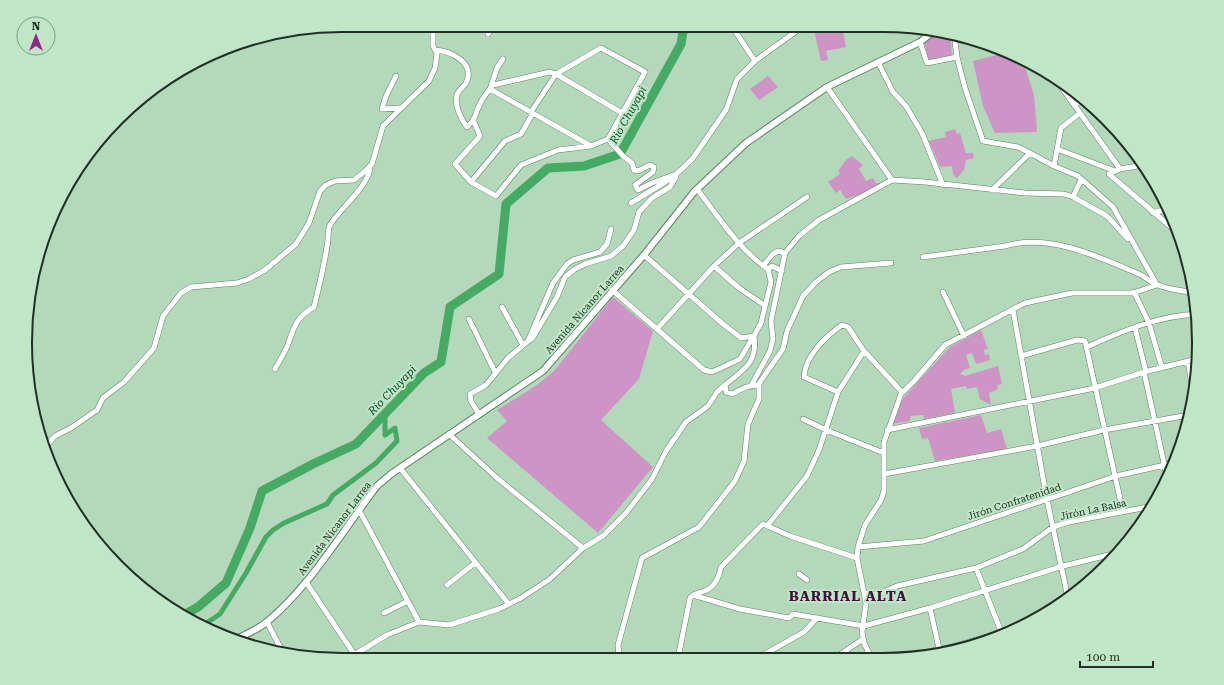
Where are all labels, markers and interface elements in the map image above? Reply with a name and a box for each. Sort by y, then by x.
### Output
north arrow [16,16,56,56]
text: N [32,20,41,33]
water label: Rio Chuyapi [607,84,650,147]
street label: Avenida Nicanor Larrea [543,262,626,356]
water label: Rio Chuyapi [365,363,420,419]
street label: Avenida Nicanor Larrea [296,479,373,577]
street label: Jirón Confratenidad [966,481,1063,522]
street label: Jirón La Balsa [1059,497,1128,522]
district label: BARRIAL ALTA [789,588,907,604]
scale bar [1080,643,1153,669]
text: 100 m [1086,650,1120,664]

